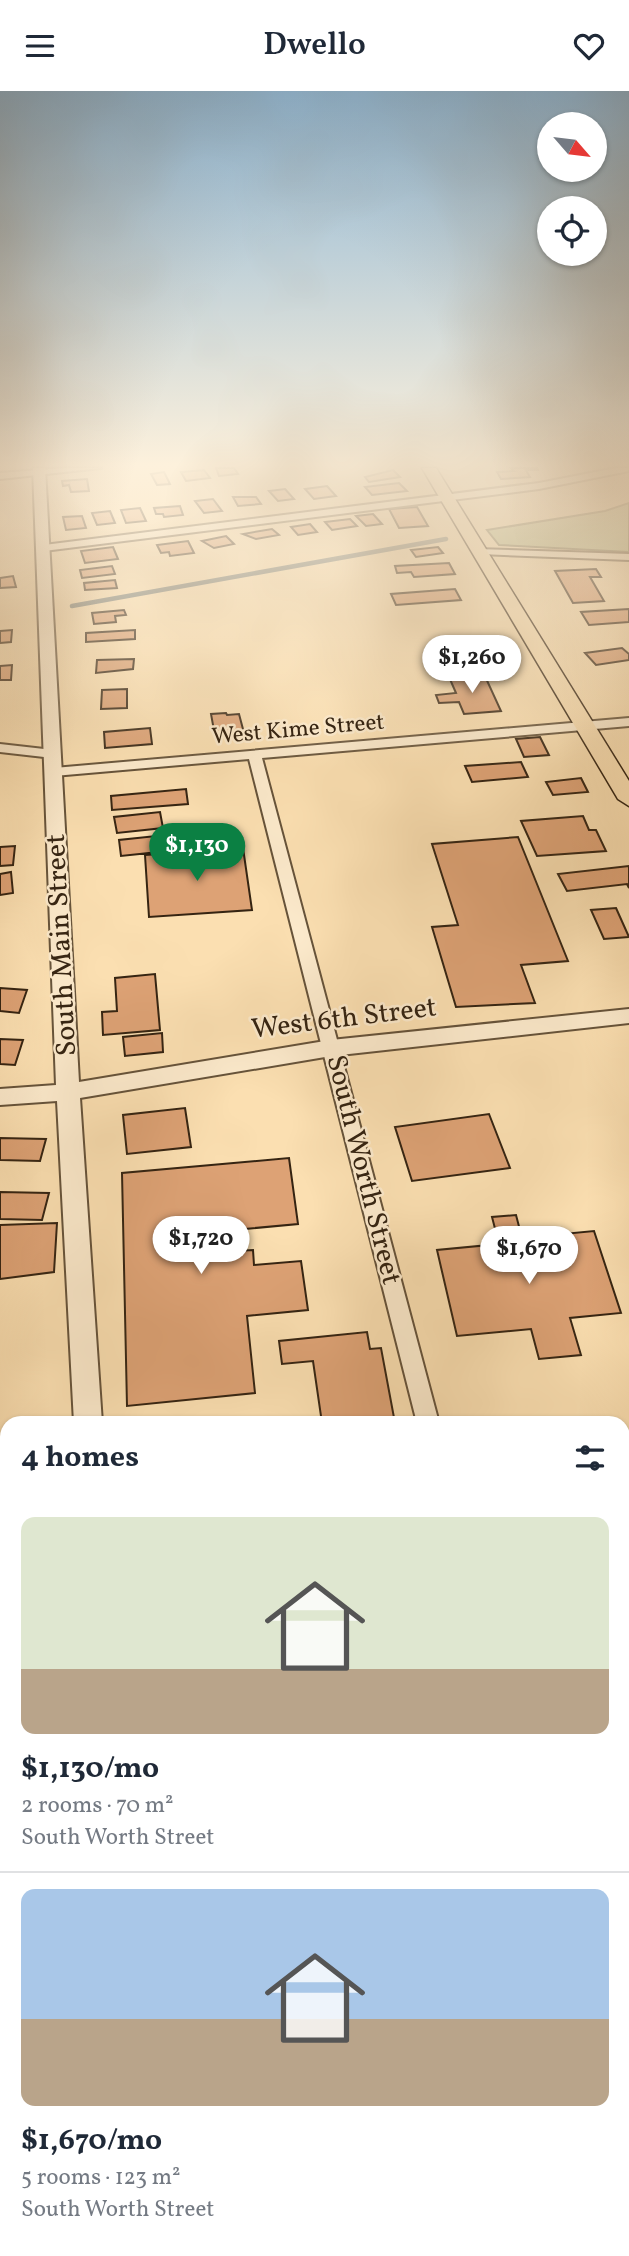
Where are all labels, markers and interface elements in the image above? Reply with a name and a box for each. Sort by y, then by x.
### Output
text: Dwello [263,24,366,68]
icon: menu [21,27,59,65]
icon: heart [570,27,608,65]
north arrow [537,112,607,182]
map controls [537,112,607,266]
button: locate [537,196,607,266]
pin: $1,260 [415,635,529,695]
text: $1,260 [438,642,506,674]
street label: West Kime Street [210,707,386,753]
pin: $1,130 [140,823,254,883]
text: $1,130 [165,830,229,862]
street label: South Main Street [37,833,87,1057]
street label: West 6th Street [249,988,439,1050]
street label: South Worth Street [316,1051,410,1289]
pin: $1,720 [144,1217,258,1276]
text: $1,720 [169,1223,233,1255]
pin: $1,670 [472,1227,586,1286]
text: $1,670 [496,1233,562,1265]
text: 4 homes [21,1437,139,1479]
icon: filters [571,1439,609,1477]
icon: home [252,1563,378,1689]
text: $1,130/mo [21,1748,159,1790]
text: 2 rooms · 70 m² [21,1790,174,1822]
text: South Worth Street [21,1822,214,1854]
icon: home [252,1935,378,2061]
text: $1,670/mo [21,2120,162,2162]
text: 5 rooms · 123 m² [21,2162,181,2194]
text: South Worth Street [21,2194,214,2226]

